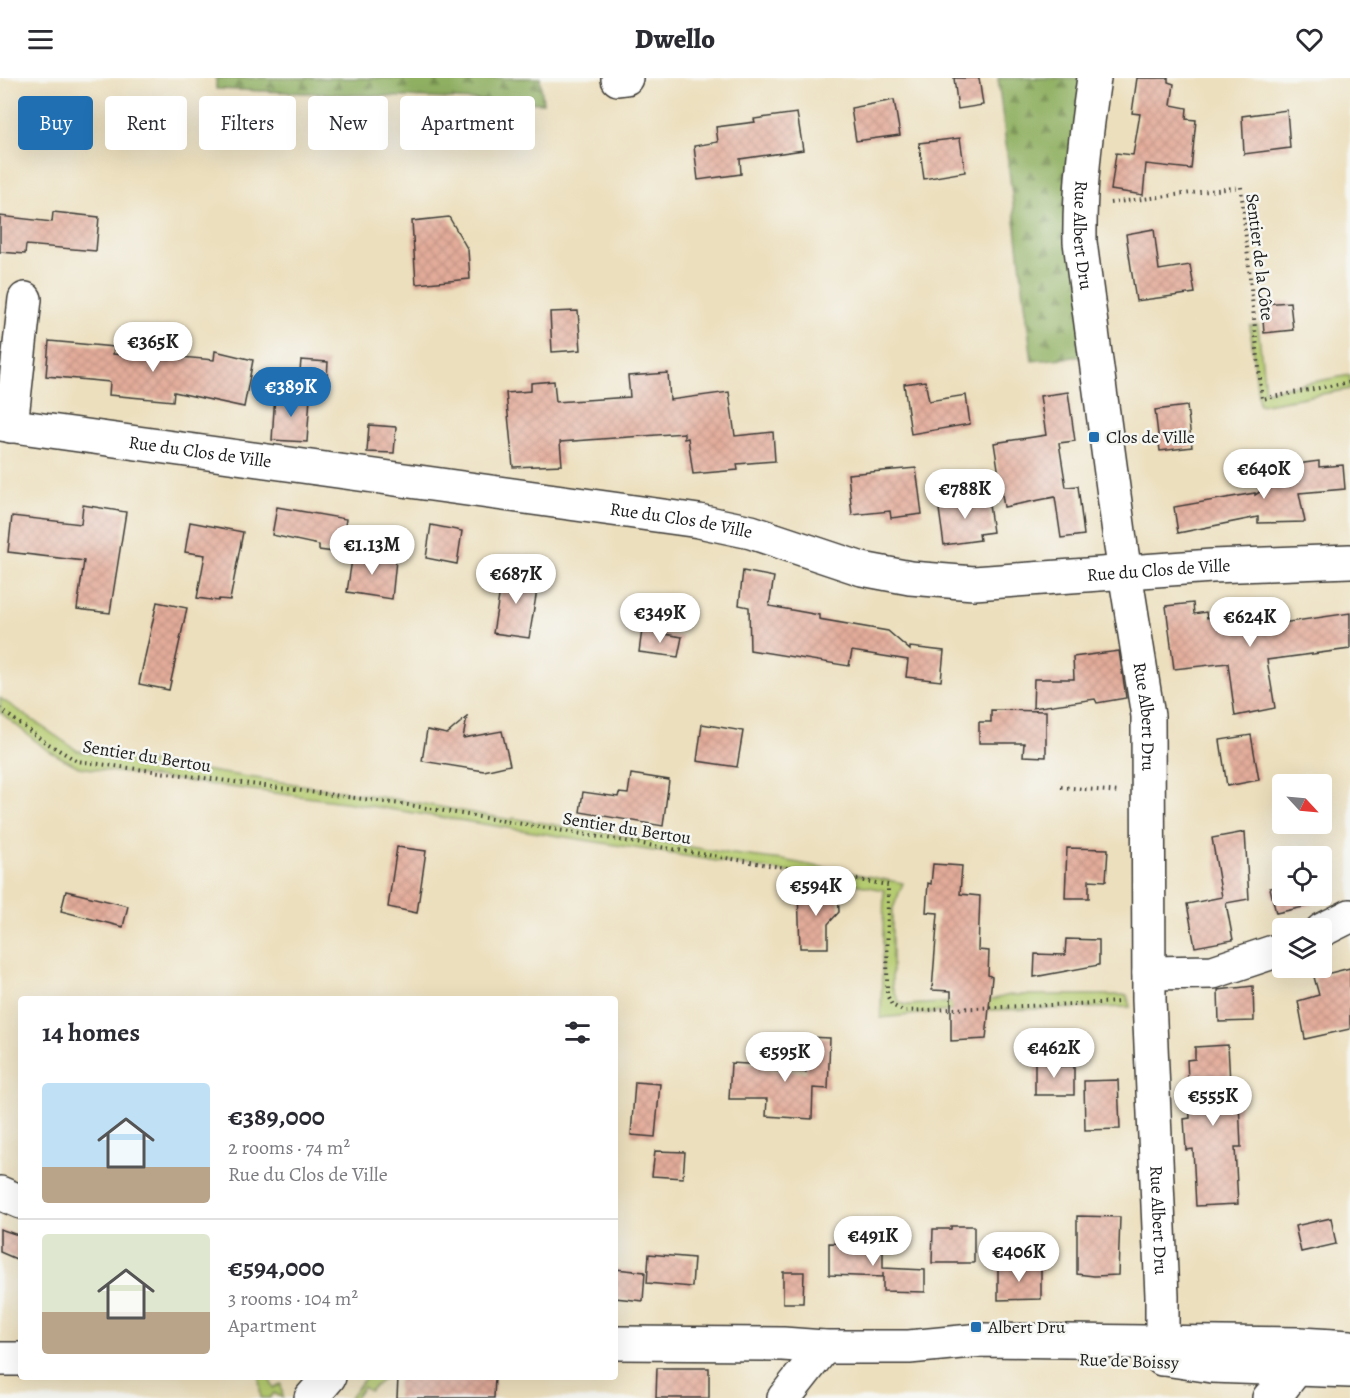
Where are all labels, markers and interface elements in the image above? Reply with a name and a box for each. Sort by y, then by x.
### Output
text: Dwello [635,21,715,57]
icon: menu [24,23,57,56]
icon: heart [1293,23,1326,56]
chip: Buy [18,96,93,150]
chip: Rent [105,96,187,150]
chip: Filters [199,96,296,150]
chip: New [308,96,388,150]
chip: Apartment [400,96,535,150]
street label: Rue Albert Dru [1068,180,1098,291]
street label: Sentier de la Côte [1240,192,1280,322]
pin: €365K [111,322,195,373]
text: €365K [127,328,179,355]
pin: €389K [249,367,333,418]
text: €389K [265,373,317,400]
place label: Clos de Ville [1106,425,1195,449]
street label: Rue du Clos de Ville [127,430,273,474]
marker: Clos de Ville [1087,430,1101,444]
pin: €640K [1222,449,1306,500]
text: €640K [1237,455,1291,482]
pin: €788K [923,469,1007,520]
text: €788K [939,475,991,502]
street label: Rue du Clos de Ville [609,497,755,544]
pin: €1.13M [323,525,421,576]
text: €1.13M [344,531,400,558]
street label: Rue du Clos de Ville [1086,553,1231,587]
pin: €687K [474,554,558,605]
text: €687K [490,560,542,587]
pin: €349K [618,593,702,644]
pin: €624K [1208,597,1292,648]
text: €349K [634,599,686,626]
text: €624K [1223,603,1277,630]
street label: Rue Albert Dru [1128,660,1160,771]
street label: Sentier du Bertou [81,734,213,778]
north arrow [1272,774,1332,834]
map controls [1272,774,1332,978]
street label: Sentier du Bertou [561,806,693,850]
button: locate [1272,846,1332,906]
pin: €594K [774,866,858,917]
text: €594K [790,872,842,899]
button: layers [1272,918,1332,978]
text: 14 homes [42,1015,140,1050]
icon: filters [561,1016,594,1049]
pin: €462K [1012,1028,1096,1079]
pin: €595K [743,1032,827,1083]
text: €462K [1027,1034,1081,1061]
text: €595K [760,1038,810,1065]
pin: €555K [1171,1076,1255,1127]
text: €555K [1188,1082,1238,1109]
text: €389,000 [228,1099,325,1134]
icon: home [90,1107,162,1179]
text: 2 rooms · 74 m² [228,1134,350,1161]
text: Rue du Clos de Ville [228,1161,388,1188]
street label: Rue Albert Dru [1144,1165,1173,1276]
pin: €491K [831,1216,915,1267]
text: €491K [848,1222,898,1249]
pin: €406K [977,1232,1061,1283]
text: €406K [992,1238,1046,1265]
text: €594,000 [228,1250,325,1285]
icon: home [90,1258,162,1330]
text: 3 rooms · 104 m² [228,1285,358,1312]
text: Apartment [228,1312,317,1339]
place label: Albert Dru [987,1315,1066,1339]
marker: Albert Dru [969,1320,983,1334]
street label: Rue de Boissy [1078,1347,1180,1375]

